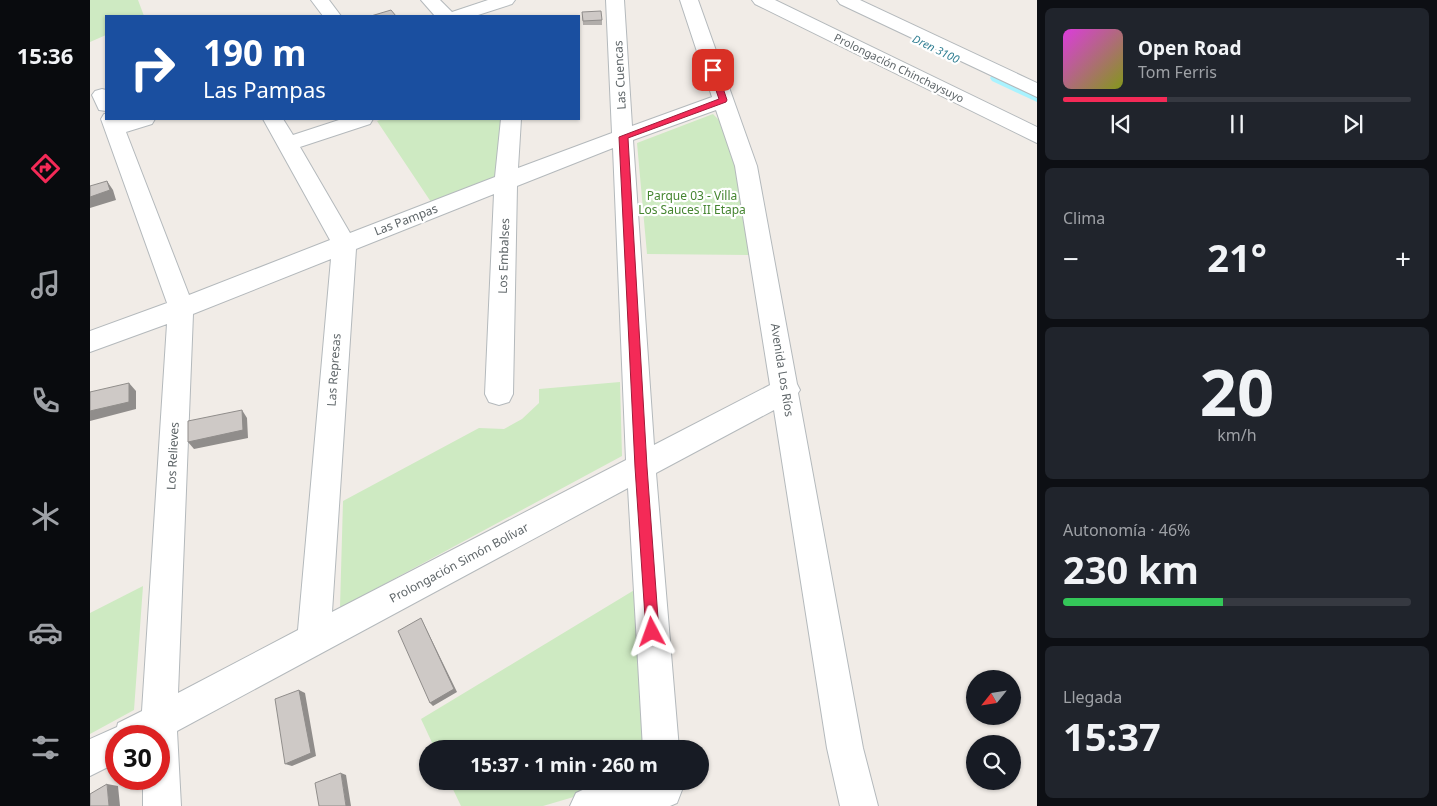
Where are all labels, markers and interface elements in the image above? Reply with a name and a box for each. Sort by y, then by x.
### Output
text: 190 m [203,29,306,76]
street label: Prolongación Chinchaysuyo [832,29,967,106]
water label: Dren 3100 [910,31,962,66]
icon: right [120,35,185,100]
text: Open Road [1138,35,1241,61]
text: 15:36 [17,40,73,70]
street label: Las Cuencas [609,40,630,110]
pin [692,49,734,91]
icon: arrive [699,56,727,84]
text: Tom Ferris [1138,61,1217,83]
text: Las Pampas [203,74,326,104]
icon: previous [1107,110,1135,138]
icon: pause [1223,110,1251,138]
icon: next [1339,110,1367,138]
icon: directions [28,151,63,186]
park label: Parque 03 - Villa Los Sauces II Etapa [638,187,746,218]
street label: Las Pampas [372,200,440,239]
text: Clima [1063,207,1105,229]
street label: Los Embalses [494,218,513,294]
text: 21° [1207,231,1267,283]
text: − [1063,239,1079,277]
text: + [1395,239,1411,277]
icon: music [28,267,63,302]
street label: Avenida Los Ríos [767,322,798,418]
street label: Las Represas [322,333,345,407]
text: 20 [1200,347,1274,435]
icon: phone [28,383,63,418]
street label: Los Relieves [162,421,183,490]
text: km/h [1217,424,1257,446]
icon: climate [28,499,63,534]
street label: Prolongación Simón Bolívar [386,519,531,607]
text: Autonomía · 46% [1063,519,1190,541]
text: 230 km [1063,543,1199,595]
position arrow [625,605,677,657]
icon: car [28,615,63,650]
north arrow [966,670,1021,725]
map controls [966,670,1021,790]
text: Llegada [1063,686,1122,708]
text: 15:37 [1063,710,1161,762]
speed limit sign: 30 [105,725,170,790]
icon: filters [28,730,63,765]
button: search [966,735,1021,790]
text: 15:37 · 1 min · 260 m [470,752,658,778]

